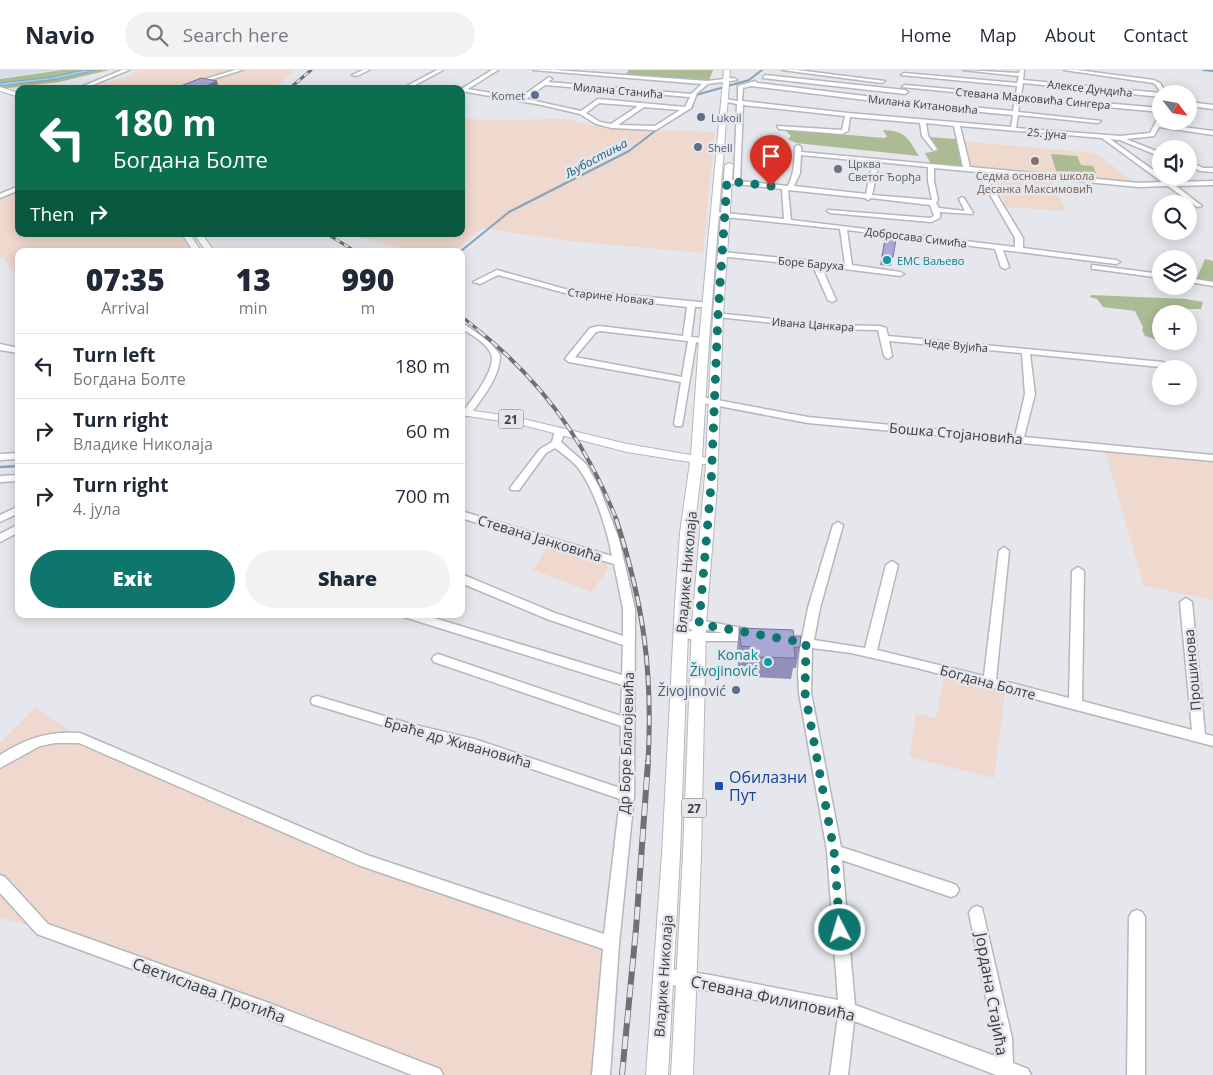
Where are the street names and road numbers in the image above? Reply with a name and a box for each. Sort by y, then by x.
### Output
street label: Алексе Дундића [1047,76,1133,100]
street label: Милана Станића [572,79,664,101]
street label: Стевана Марковића Сингера [955,84,1111,112]
street label: Милана Китановића [868,91,978,117]
street label: 25. јуна [1027,124,1067,142]
street label: Добросава Симића [864,223,968,251]
street label: Боре Баруха [777,253,845,273]
street label: Старине Новака [567,284,655,308]
street label: Ивана Цанкара [771,314,855,334]
street label: Чеде Вујића [923,335,989,355]
road number: 21 [498,409,524,428]
street label: Бошка Стојановића [889,418,1023,448]
street label: Стевана Јанковића [476,510,604,566]
street label: Владике Николаја [671,510,701,634]
street label: Прошинова [1179,629,1205,711]
street label: Богдана Болте [938,660,1038,704]
street label: Др Боре Благојевића [614,672,638,814]
street label: Браће др Живановића [382,712,534,772]
road number: 27 [682,798,706,818]
street label: Владике Николаја [649,914,677,1038]
street label: Јордана Стајића [970,929,1014,1057]
street label: Светислава Протића [129,952,289,1028]
street label: Стевана Филиповића [689,970,857,1026]

